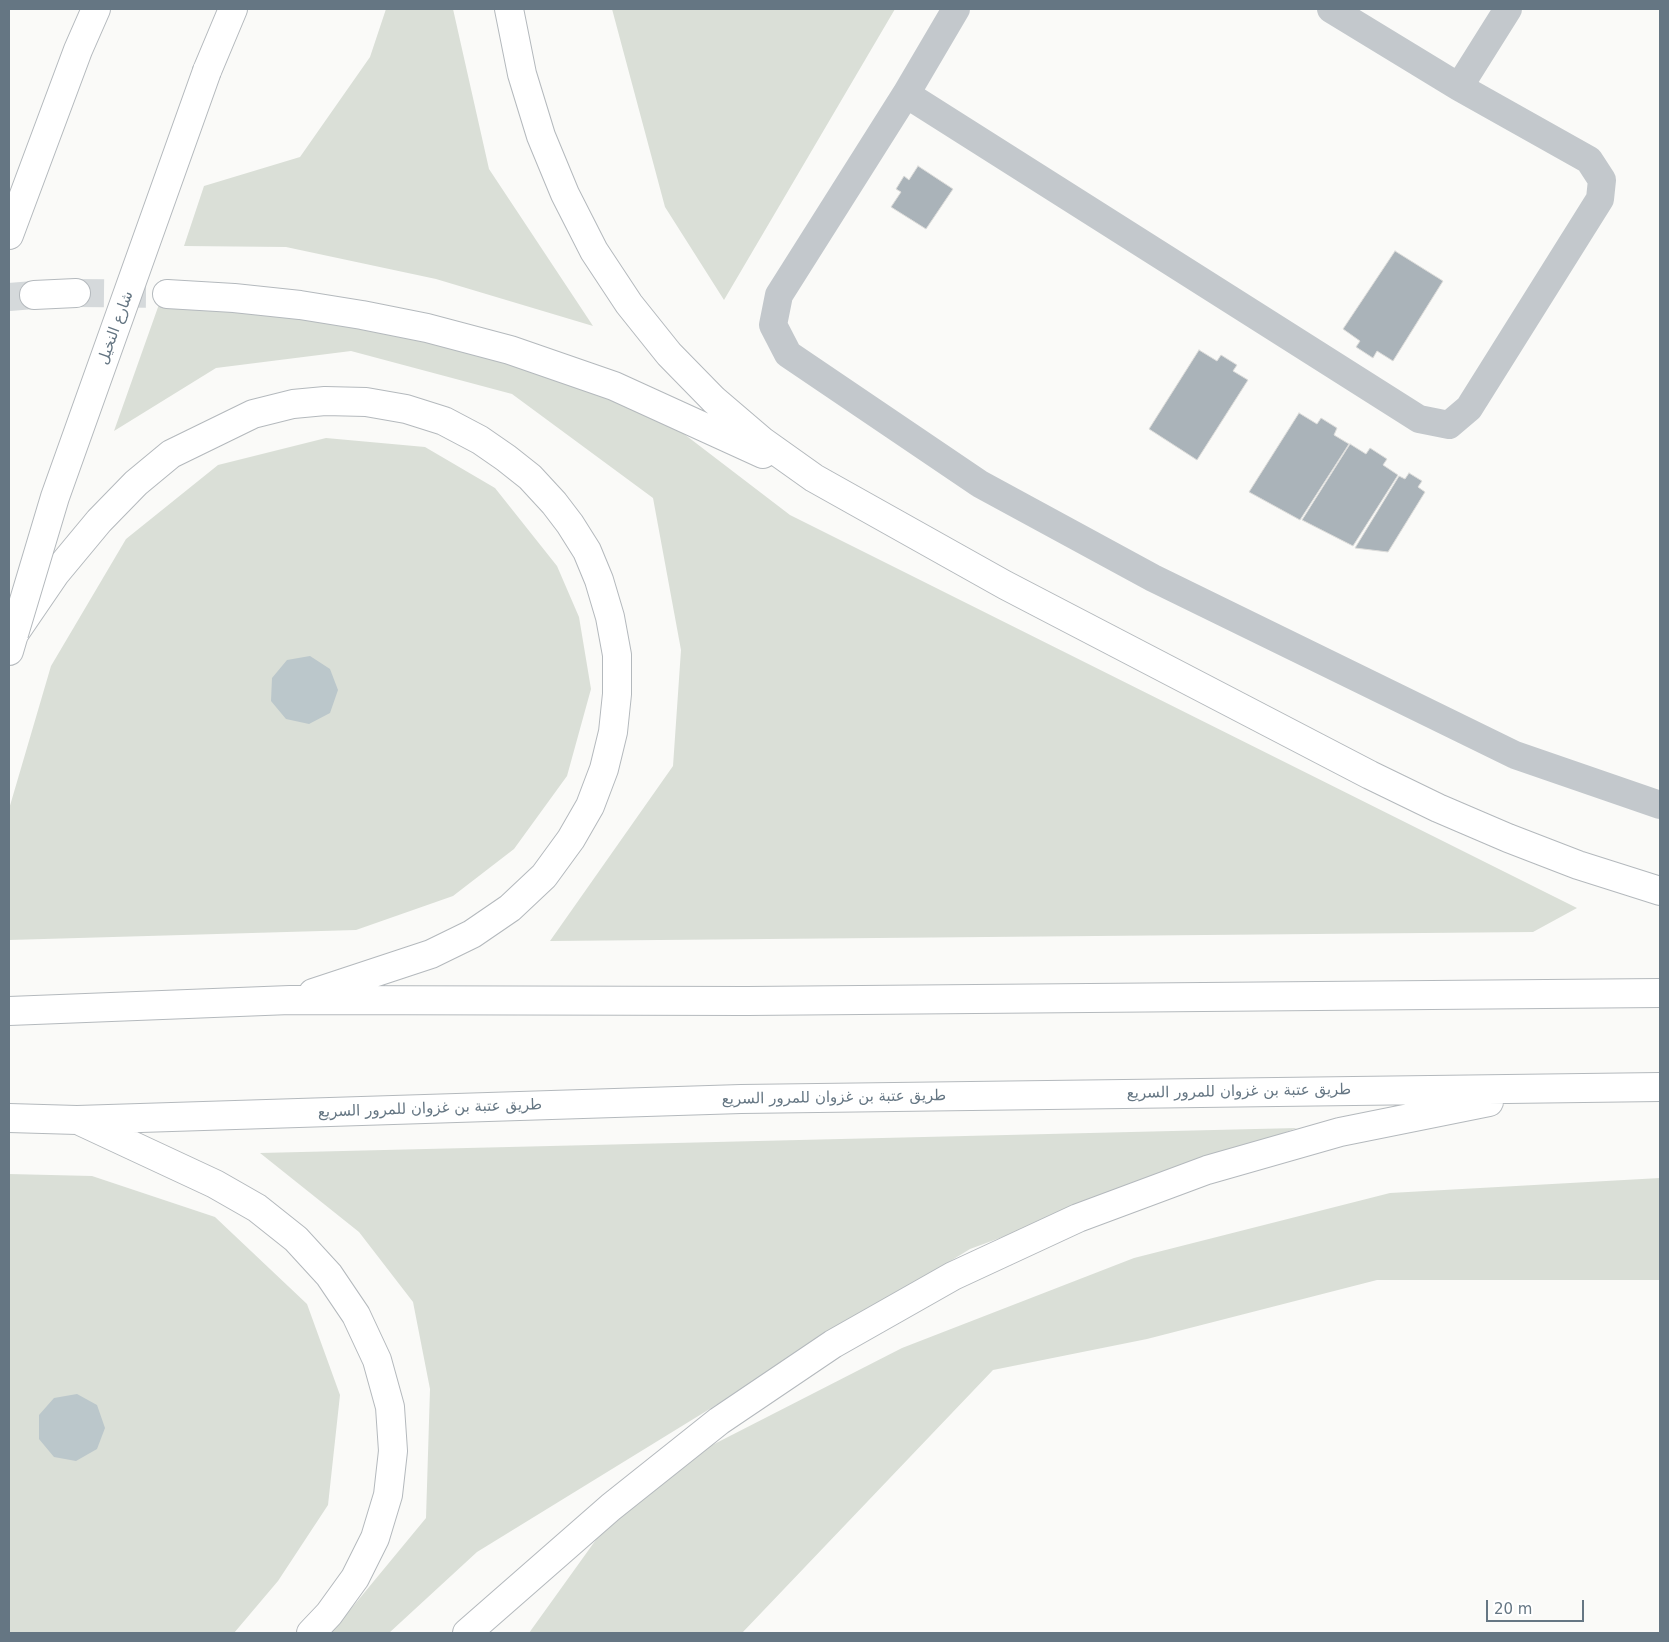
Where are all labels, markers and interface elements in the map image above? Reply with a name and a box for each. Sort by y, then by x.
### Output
street label: شارع النخيل [94,289,138,367]
street label: طريق عتبة بن غزوان للمرور السريع [1127,1081,1351,1103]
street label: طريق عتبة بن غزوان للمرور السريع [722,1087,946,1109]
street label: طريق عتبة بن غزوان للمرور السريع [318,1096,542,1122]
scale bar [1489,1590,1586,1622]
text: 20 m [1494,1600,1532,1618]

